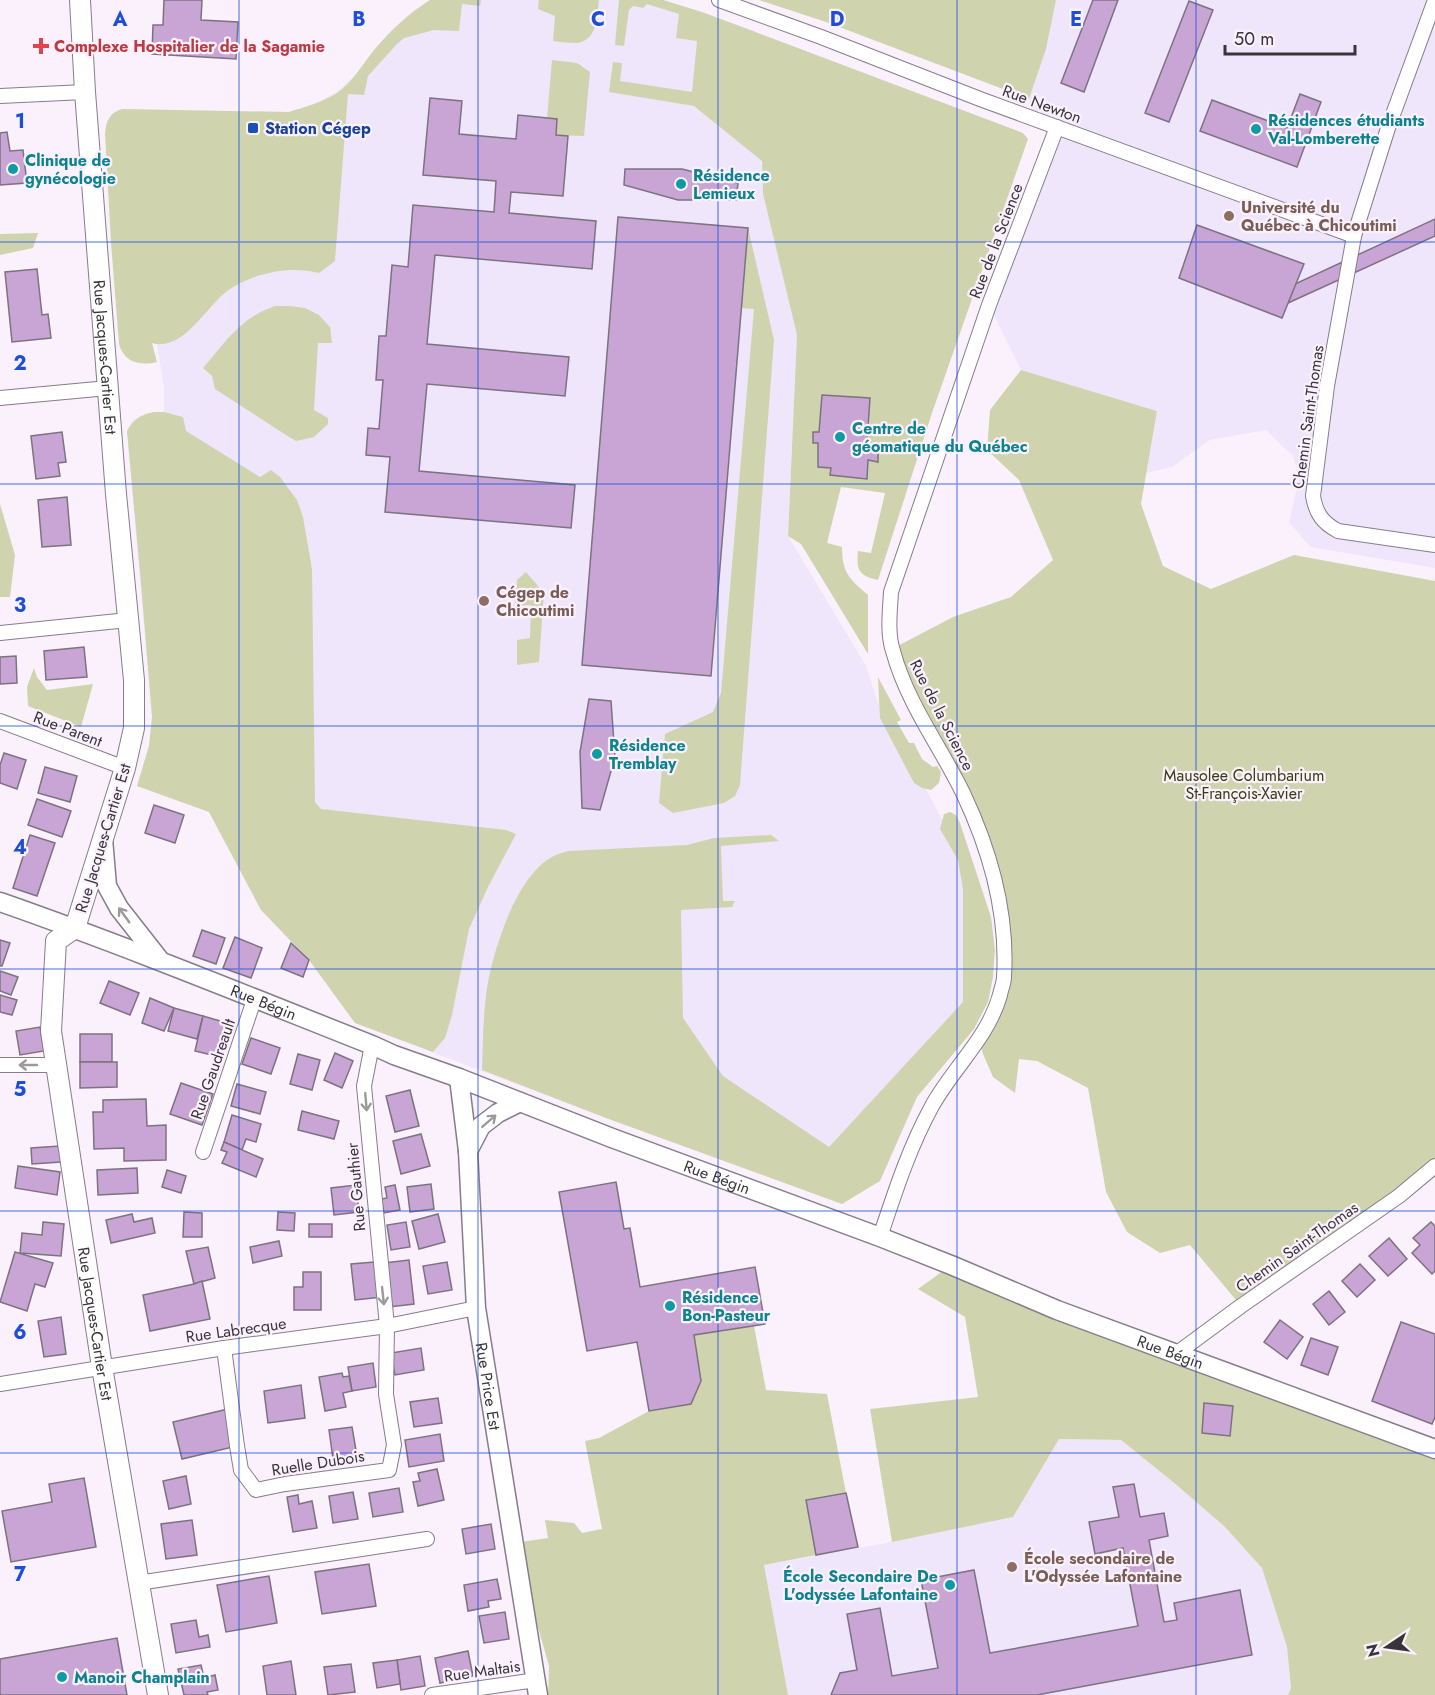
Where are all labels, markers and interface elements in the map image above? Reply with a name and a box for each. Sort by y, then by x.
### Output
text: A [112,5,128,34]
text: B [352,5,366,34]
text: C [591,5,605,34]
text: D [830,5,844,34]
text: E [1070,5,1082,34]
scale bar [1225,18,1356,56]
text: 50 m [1234,26,1274,52]
place label: Complexe Hospitalier de la Sagamie [54,35,325,58]
marker: Complexe Hospitalier de la Sagamie [32,37,50,55]
street label: Rue Newton [999,79,1085,129]
text: 1 [15,107,25,136]
place label: Résidences étudiants Val-Lomberette [1267,109,1425,150]
place label: Station Cégep [265,117,371,140]
marker: Station Cégep [246,121,260,135]
marker: Résidences étudiants Val-Lomberette [1249,122,1263,136]
place label: Clinique de gynécologie [25,149,116,190]
marker: Clinique de gynécologie [6,162,20,176]
place label: Résidence Lemieux [693,164,770,205]
marker: Résidence Lemieux [674,177,688,191]
street label: Rue de la Science [963,180,1029,302]
place label: Université du Québec à Chicoutimi [1241,196,1397,237]
marker: Université du Québec à Chicoutimi [1222,209,1236,223]
street label: Rue Jacques-Cartier Est [88,279,123,435]
street label: Chemin Saint-Thomas [1287,344,1329,490]
text: 2 [13,349,27,378]
place label: Centre de géomatique du Québec [852,417,1028,458]
marker: Centre de géomatique du Québec [833,430,847,444]
place label: Cégep de Chicoutimi [496,581,574,622]
text: 3 [14,591,26,620]
marker: Cégep de Chicoutimi [477,594,491,608]
street label: Rue de la Science [904,655,980,775]
street label: Rue Parent [30,705,106,753]
place label: Résidence Tremblay [609,734,686,775]
marker: Résidence Tremblay [590,747,604,761]
street label: Rue Jacques-Cartier Est [69,760,137,915]
park label: Mausolee Columbarium St-François-Xavier [1164,764,1324,805]
text: 4 [13,833,27,862]
one-way arrow [118,907,130,923]
street label: Rue Bégin [227,978,300,1025]
street label: Rue Gaudreault [185,1015,241,1122]
one-way arrow [18,1059,38,1071]
text: 5 [14,1075,27,1104]
one-way arrow [361,1092,372,1112]
one-way arrow [480,1114,496,1128]
street label: Rue Gauthier [341,1141,371,1232]
street label: Rue Bégin [681,1154,754,1200]
street label: Chemin Saint-Thomas [1231,1196,1363,1298]
street label: Rue Jacques-Cartier Est [72,1245,119,1402]
one-way arrow [378,1286,389,1306]
place label: Résidence Bon-Pasteur [682,1286,771,1327]
marker: Résidence Bon-Pasteur [663,1299,677,1313]
street label: Rue Labrecque [184,1312,288,1348]
text: 6 [13,1318,27,1347]
street label: Rue Bégin [1134,1329,1207,1374]
street label: Rue Price Est [470,1341,507,1432]
street label: Ruelle Dubois [270,1444,366,1482]
place label: École secondaire de L'Odyssée Lafontaine [1024,1547,1182,1588]
text: 7 [14,1560,27,1589]
marker: École secondaire de L'Odyssée Lafontaine [1005,1560,1019,1574]
place label: École Secondaire De L'odyssée Lafontaine [783,1565,938,1606]
marker: École Secondaire De L'odyssée Lafontaine [943,1578,957,1592]
north arrow [1357,1617,1417,1677]
text: N [1360,1641,1386,1659]
street label: Rue Maltais [442,1654,522,1688]
place label: Manoir Champlain [74,1666,210,1689]
marker: Manoir Champlain [55,1670,69,1684]

